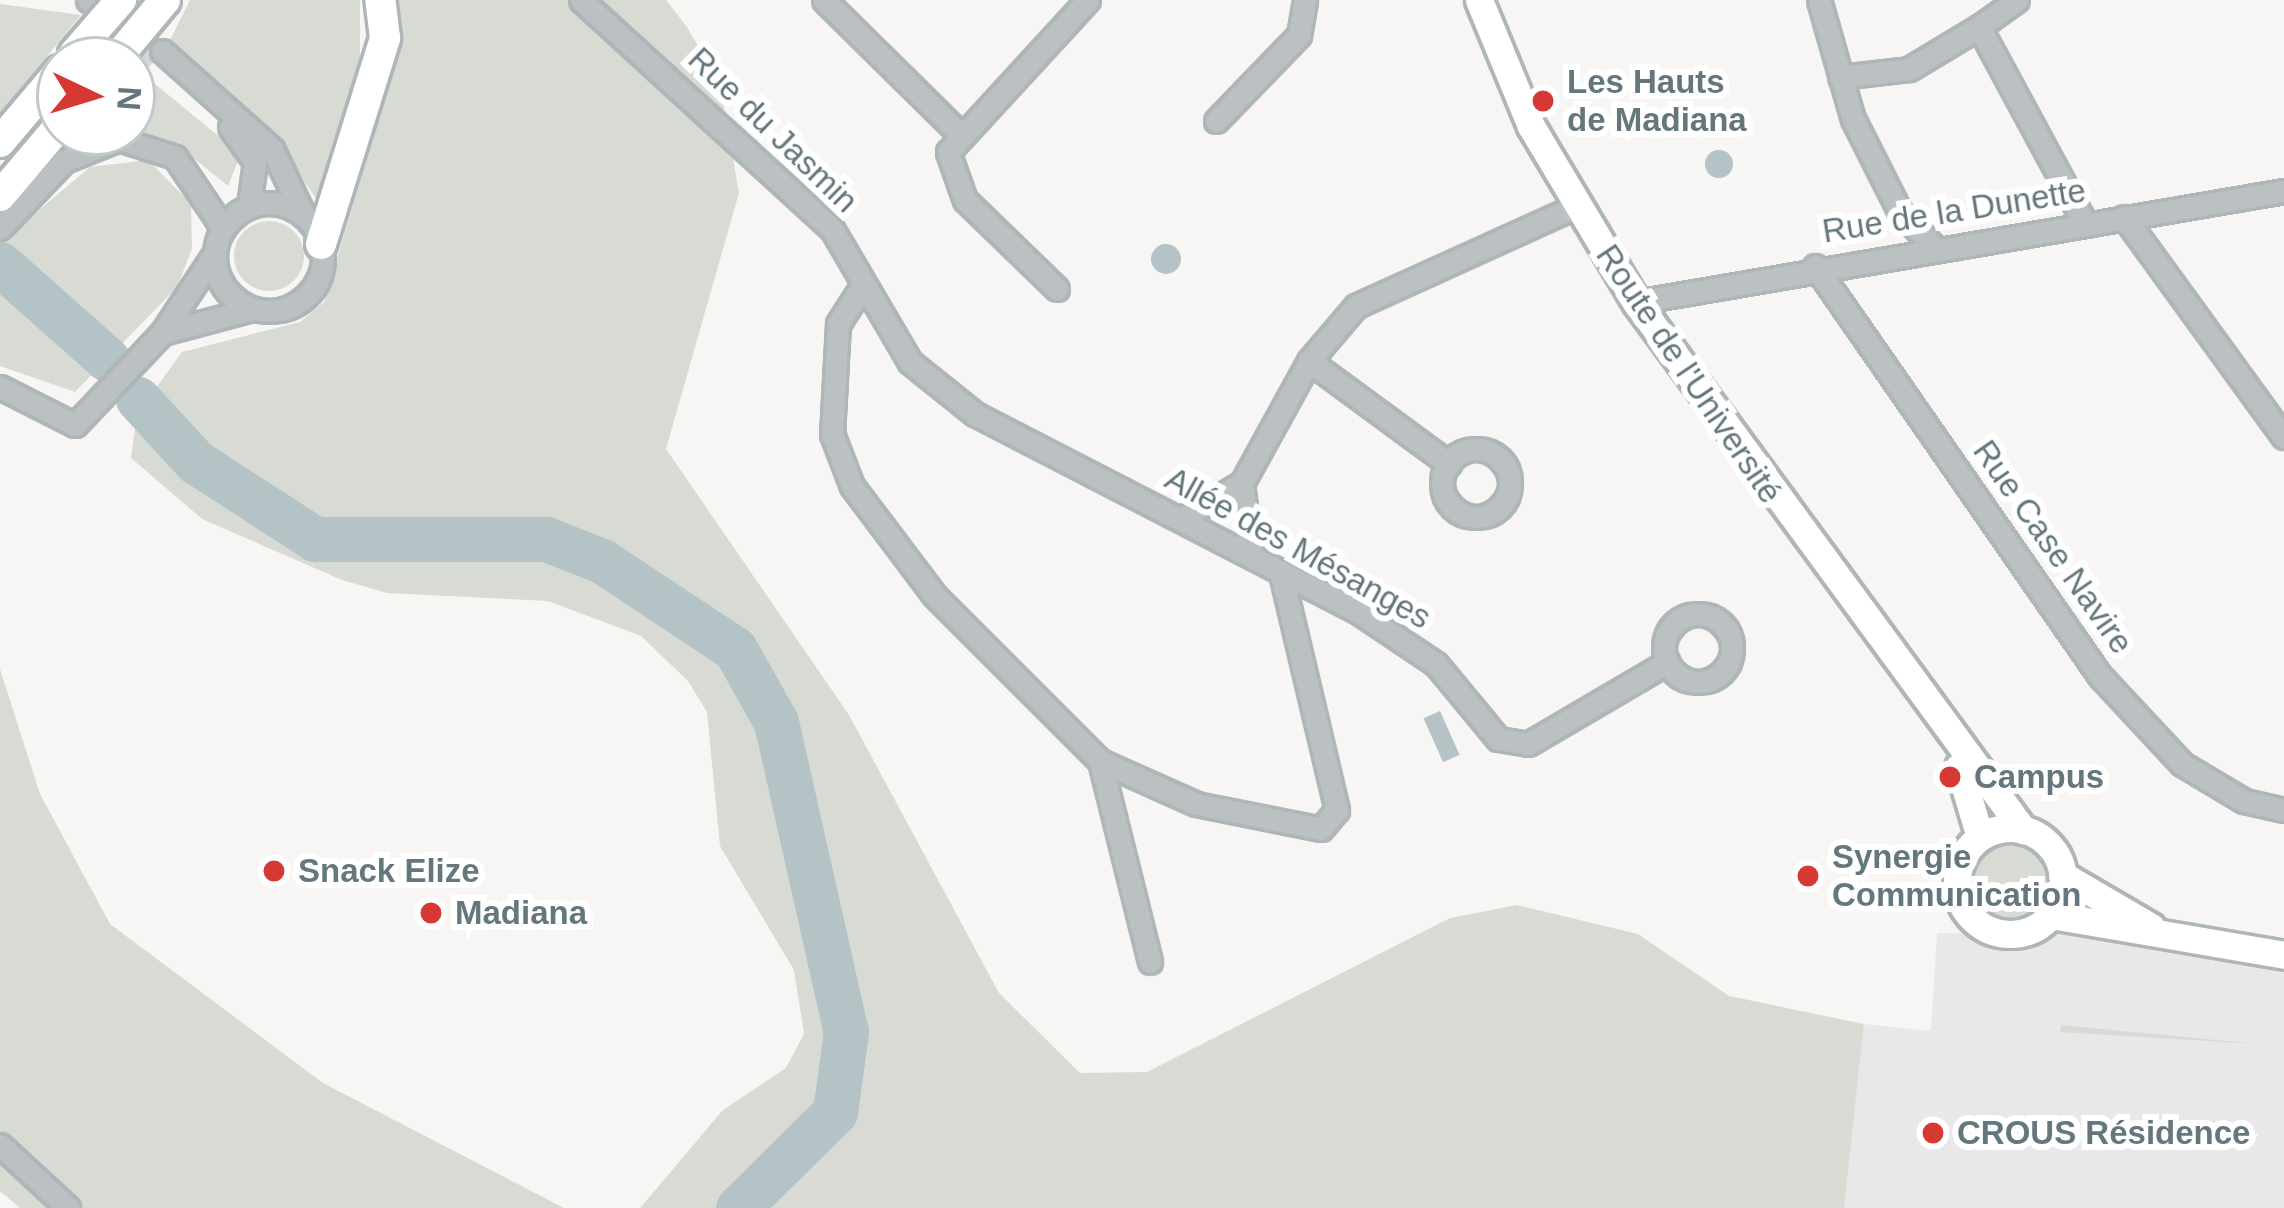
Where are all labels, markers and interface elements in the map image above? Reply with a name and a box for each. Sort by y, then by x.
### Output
north arrow [36,36,156,156]
street label: Rue du Jasmin [680,39,866,221]
place label: Les Hauts de Madiana [1567,62,1747,140]
text: N [110,85,149,112]
marker: Les Hauts de Madiana [1530,88,1556,114]
street label: Rue de la Dunette [1820,171,2088,251]
street label: Route de l'Université [1588,237,1790,511]
street label: Rue Case Navire [1965,433,2141,661]
street label: Allée des Mésanges [1158,459,1438,637]
place label: Campus [1974,757,2104,797]
marker: Campus [1937,764,1963,790]
place label: Synergie Communication [1832,837,2081,915]
place label: Snack Elize [298,851,480,891]
marker: Snack Elize [261,858,287,884]
marker: Synergie Communication [1795,863,1821,889]
place label: Madiana [455,893,587,933]
marker: Madiana [418,900,444,926]
place label: CROUS Résidence [1957,1113,2250,1153]
marker: CROUS Résidence [1920,1120,1946,1146]

